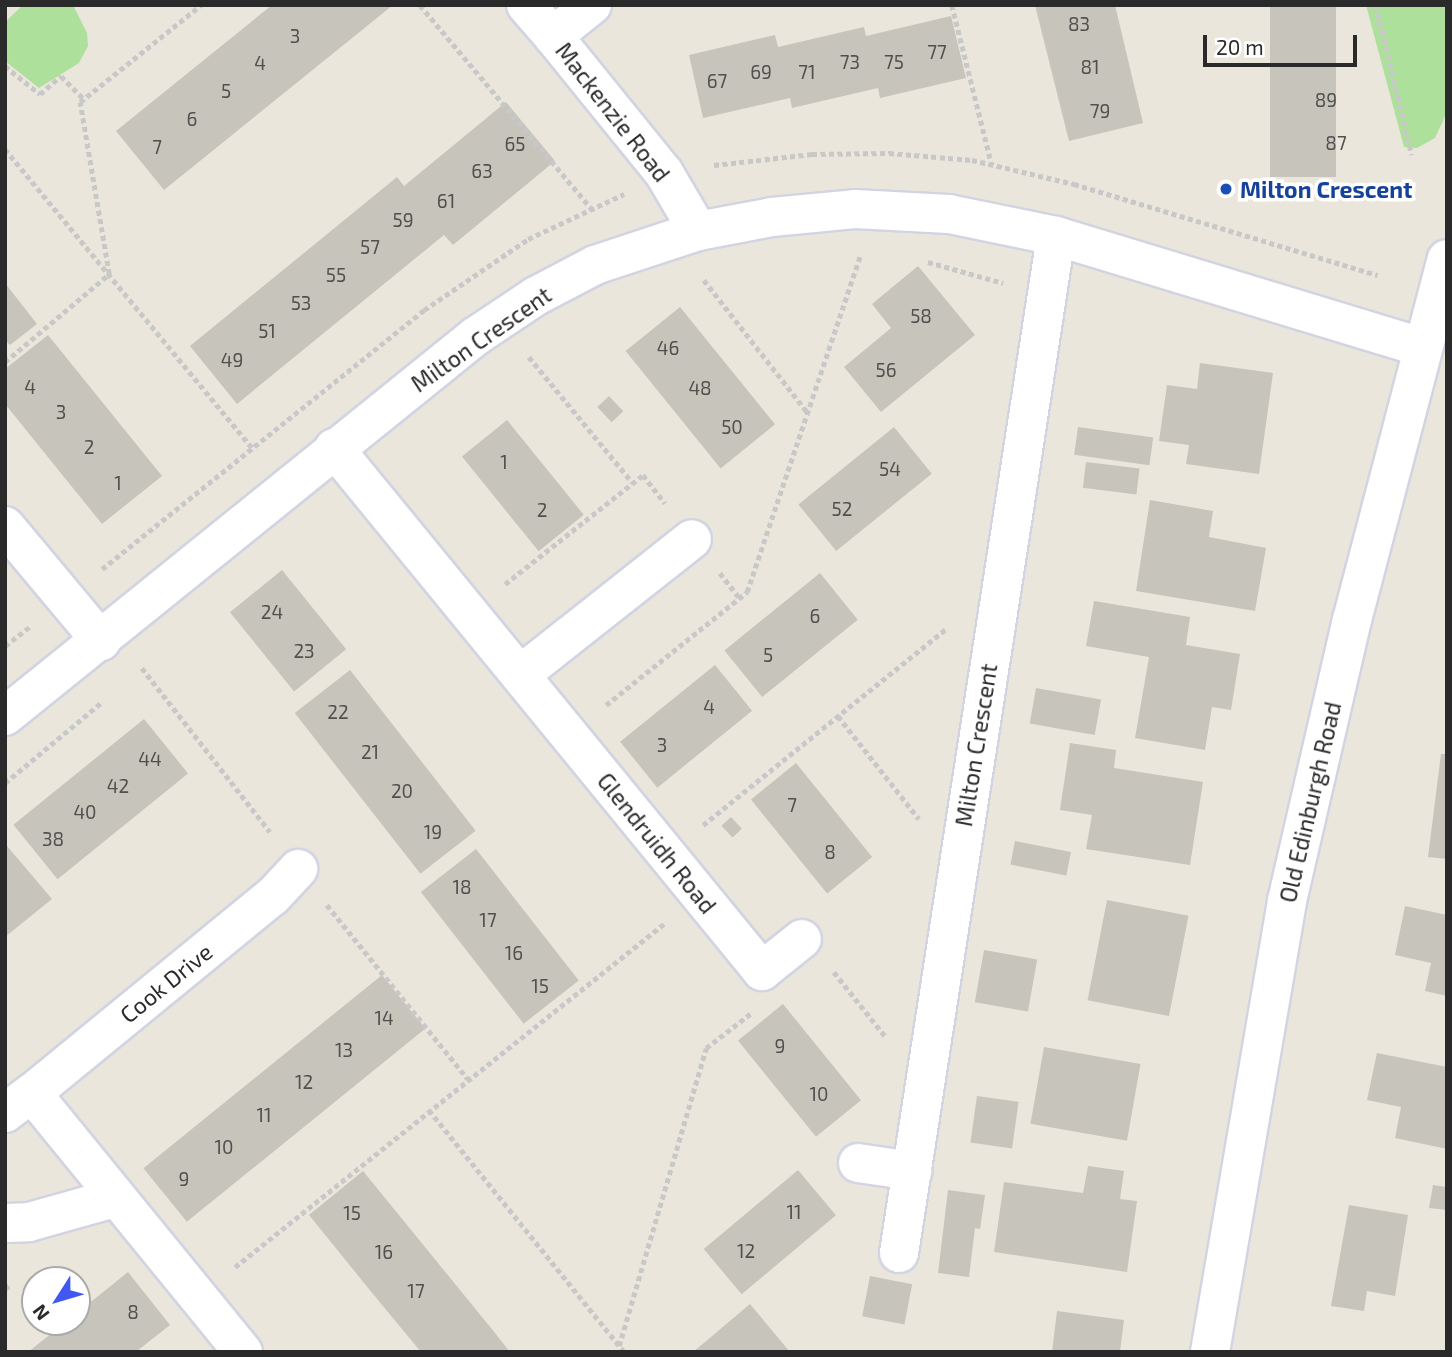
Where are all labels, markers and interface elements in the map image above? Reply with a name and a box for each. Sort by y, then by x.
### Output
house number: 83 [1068,13,1090,35]
scale bar [1207,21,1361,65]
house number: 3 [290,25,300,47]
text: 20 m [1216,34,1264,59]
street label: Mackenzie Road [550,37,676,187]
house number: 77 [927,41,947,63]
house number: 73 [840,51,860,73]
house number: 75 [884,51,904,73]
house number: 4 [254,52,266,74]
house number: 81 [1080,56,1100,78]
house number: 69 [750,61,772,83]
house number: 71 [798,61,816,83]
house number: 67 [707,70,727,92]
house number: 5 [221,80,231,102]
house number: 89 [1315,89,1337,111]
house number: 79 [1090,100,1110,122]
house number: 6 [187,108,197,130]
house number: 87 [1325,132,1347,154]
house number: 65 [504,133,526,155]
house number: 7 [152,136,162,158]
house number: 63 [471,160,493,182]
place label: Milton Crescent [1240,175,1413,203]
marker: Milton Crescent [1218,181,1234,197]
house number: 61 [437,190,455,212]
house number: 59 [392,209,414,231]
house number: 57 [360,236,380,258]
house number: 55 [326,264,346,286]
street label: Milton Crescent [406,281,556,397]
house number: 53 [291,292,311,314]
house number: 58 [910,305,932,327]
house number: 51 [258,320,276,342]
house number: 46 [657,337,679,359]
house number: 49 [221,349,243,371]
house number: 56 [875,359,897,381]
house number: 4 [24,376,36,398]
house number: 48 [688,377,712,399]
house number: 3 [56,401,66,423]
house number: 50 [721,416,743,438]
house number: 2 [84,436,94,458]
house number: 1 [500,451,508,473]
house number: 54 [879,458,901,480]
house number: 1 [114,472,122,494]
house number: 52 [832,498,852,520]
house number: 2 [537,499,547,521]
house number: 24 [261,601,283,623]
house number: 6 [810,605,820,627]
house number: 23 [293,640,315,662]
house number: 5 [763,644,773,666]
street label: Milton Crescent [950,662,1002,828]
house number: 4 [703,696,715,718]
street label: Old Edinburgh Road [1273,699,1347,905]
house number: 22 [327,701,349,723]
house number: 3 [657,734,667,756]
house number: 21 [361,741,379,763]
house number: 44 [138,748,162,770]
street label: Glendruidh Road [592,767,722,919]
house number: 42 [107,775,129,797]
house number: 20 [391,780,413,802]
house number: 7 [787,794,797,816]
house number: 40 [73,801,97,823]
house number: 19 [424,821,442,843]
house number: 38 [42,828,64,850]
house number: 8 [824,841,836,863]
house number: 18 [452,876,472,898]
house number: 17 [479,909,497,931]
street label: Cook Drive [114,937,218,1029]
house number: 16 [505,942,523,964]
house number: 15 [531,975,549,997]
house number: 14 [374,1007,394,1029]
house number: 9 [775,1035,785,1057]
house number: 13 [335,1039,353,1061]
house number: 12 [295,1071,313,1093]
house number: 10 [809,1083,829,1105]
house number: 11 [256,1104,272,1126]
house number: 10 [214,1136,234,1158]
house number: 9 [179,1168,189,1190]
house number: 11 [786,1201,802,1223]
house number: 15 [343,1202,361,1224]
house number: 12 [737,1240,755,1262]
house number: 16 [375,1241,393,1263]
north arrow [21,1266,91,1336]
house number: 17 [407,1280,425,1302]
text: N [27,1300,54,1325]
house number: 8 [127,1301,139,1323]

